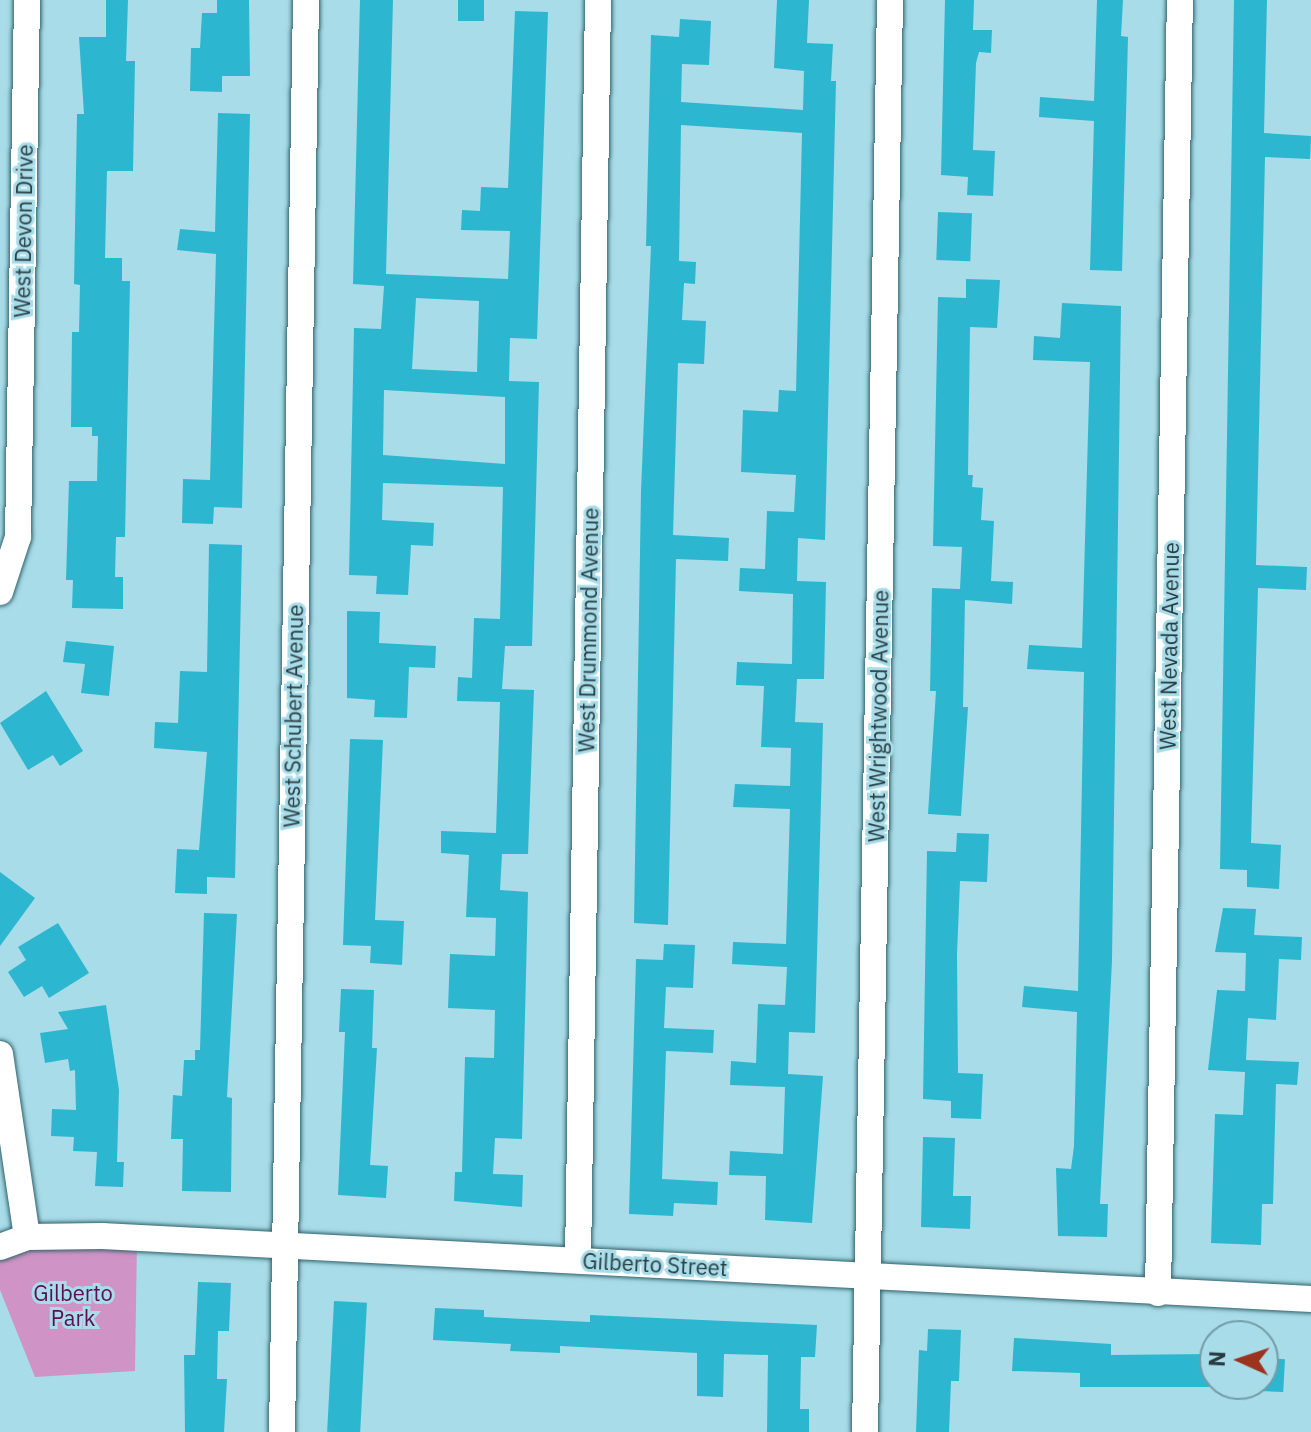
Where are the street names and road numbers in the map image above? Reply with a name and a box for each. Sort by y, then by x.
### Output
street label: West Devon Drive [8,144,38,318]
street label: West Drummond Avenue [573,507,603,753]
street label: West Nevada Avenue [1154,542,1184,750]
street label: West Wrightwood Avenue [863,590,893,842]
street label: West Schubert Avenue [278,604,308,828]
street label: Gilberto Street [582,1247,728,1281]

